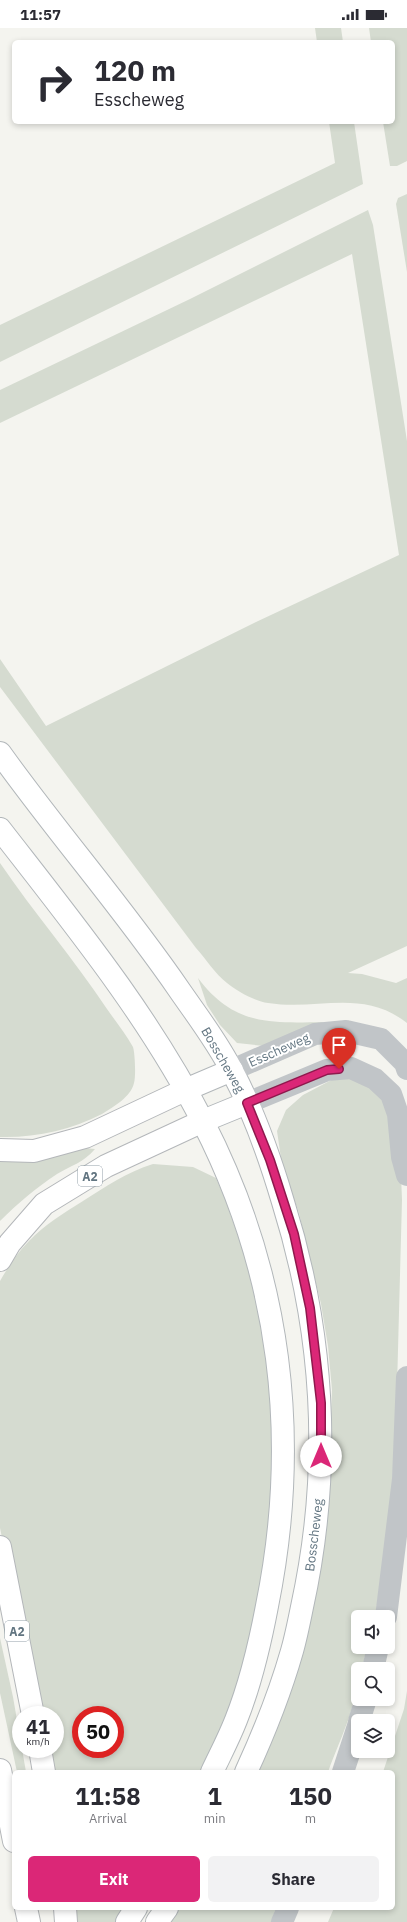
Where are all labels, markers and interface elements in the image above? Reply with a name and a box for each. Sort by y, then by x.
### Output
text: 11:57 [20,5,61,24]
text: 120 m [94,52,176,89]
icon: right [28,56,80,108]
text: Esscheweg [94,88,184,111]
street label: Bosscheweg [197,1024,249,1096]
pin [322,1028,356,1069]
street label: Esscheweg [246,1029,312,1071]
icon: arrive [328,1034,350,1056]
road number: A2 [78,1166,102,1186]
position arrow [300,1435,342,1477]
street label: Bosscheweg [301,1497,327,1572]
map controls [351,1610,395,1758]
button: sound [351,1610,395,1654]
road number: A2 [5,1621,29,1641]
button: search [351,1662,395,1706]
speed limit sign: 50 [72,1706,124,1758]
text: 41 [26,1713,50,1740]
button: layers [351,1714,395,1758]
text: km/h [26,1735,50,1748]
text: 11:58 [75,1780,141,1812]
text: 1 [207,1780,222,1812]
text: 150 [289,1780,332,1812]
text: Arrival [89,1810,127,1827]
text: min [204,1810,226,1827]
text: m [305,1810,316,1827]
button: Exit [28,1856,200,1902]
button: Share [208,1856,379,1902]

